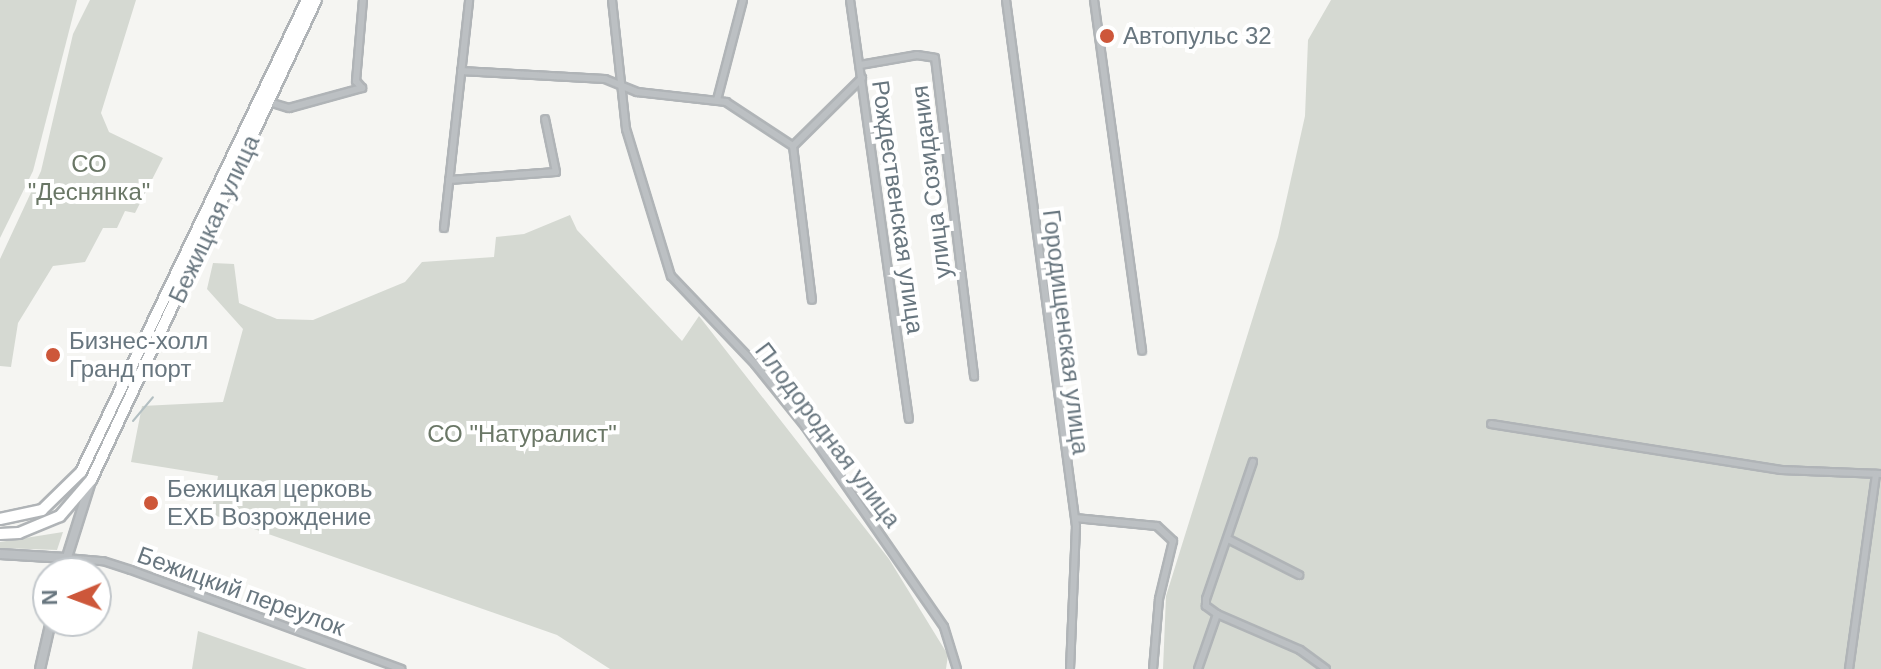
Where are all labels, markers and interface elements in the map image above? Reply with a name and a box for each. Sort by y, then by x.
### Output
place label: Автопульс 32 [1123,22,1272,50]
marker: Автопульс 32 [1098,27,1116,45]
street label: Рождественская улица [866,78,930,336]
street label: улица Созидания [905,84,957,280]
street label: Бежицкая улица [162,130,266,308]
park label: СО "Деснянка" [28,150,150,206]
street label: Городищенская улица [1037,208,1095,456]
place label: Бизнес-холл Гранд порт [69,327,208,383]
street label: Плодородная улица [749,337,907,533]
marker: Бизнес-холл Гранд порт [44,346,62,364]
park label: СО "Натуралист" [427,420,617,448]
place label: Бежицкая церковь ЕХБ Возрождение [167,475,373,531]
marker: Бежицкая церковь ЕХБ Возрождение [142,494,160,512]
street label: Бежицкий переулок [133,540,349,642]
north arrow [32,557,112,637]
text: N [37,589,62,606]

